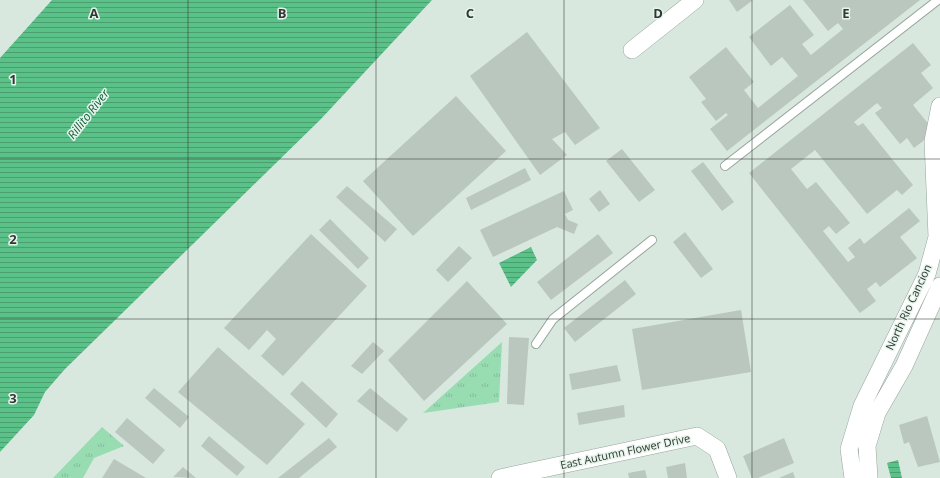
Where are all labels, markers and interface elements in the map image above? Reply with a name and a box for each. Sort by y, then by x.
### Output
text: A [90,4,99,22]
text: B [278,4,287,22]
text: C [466,4,474,22]
text: D [653,4,663,22]
text: E [842,4,850,22]
text: 1 [9,70,17,88]
water label: Rillito River [63,85,114,142]
text: 2 [9,230,17,248]
street label: North Rio Cancion [882,262,934,352]
text: 3 [9,389,17,407]
street label: East Autumn Flower Drive [559,430,691,472]

